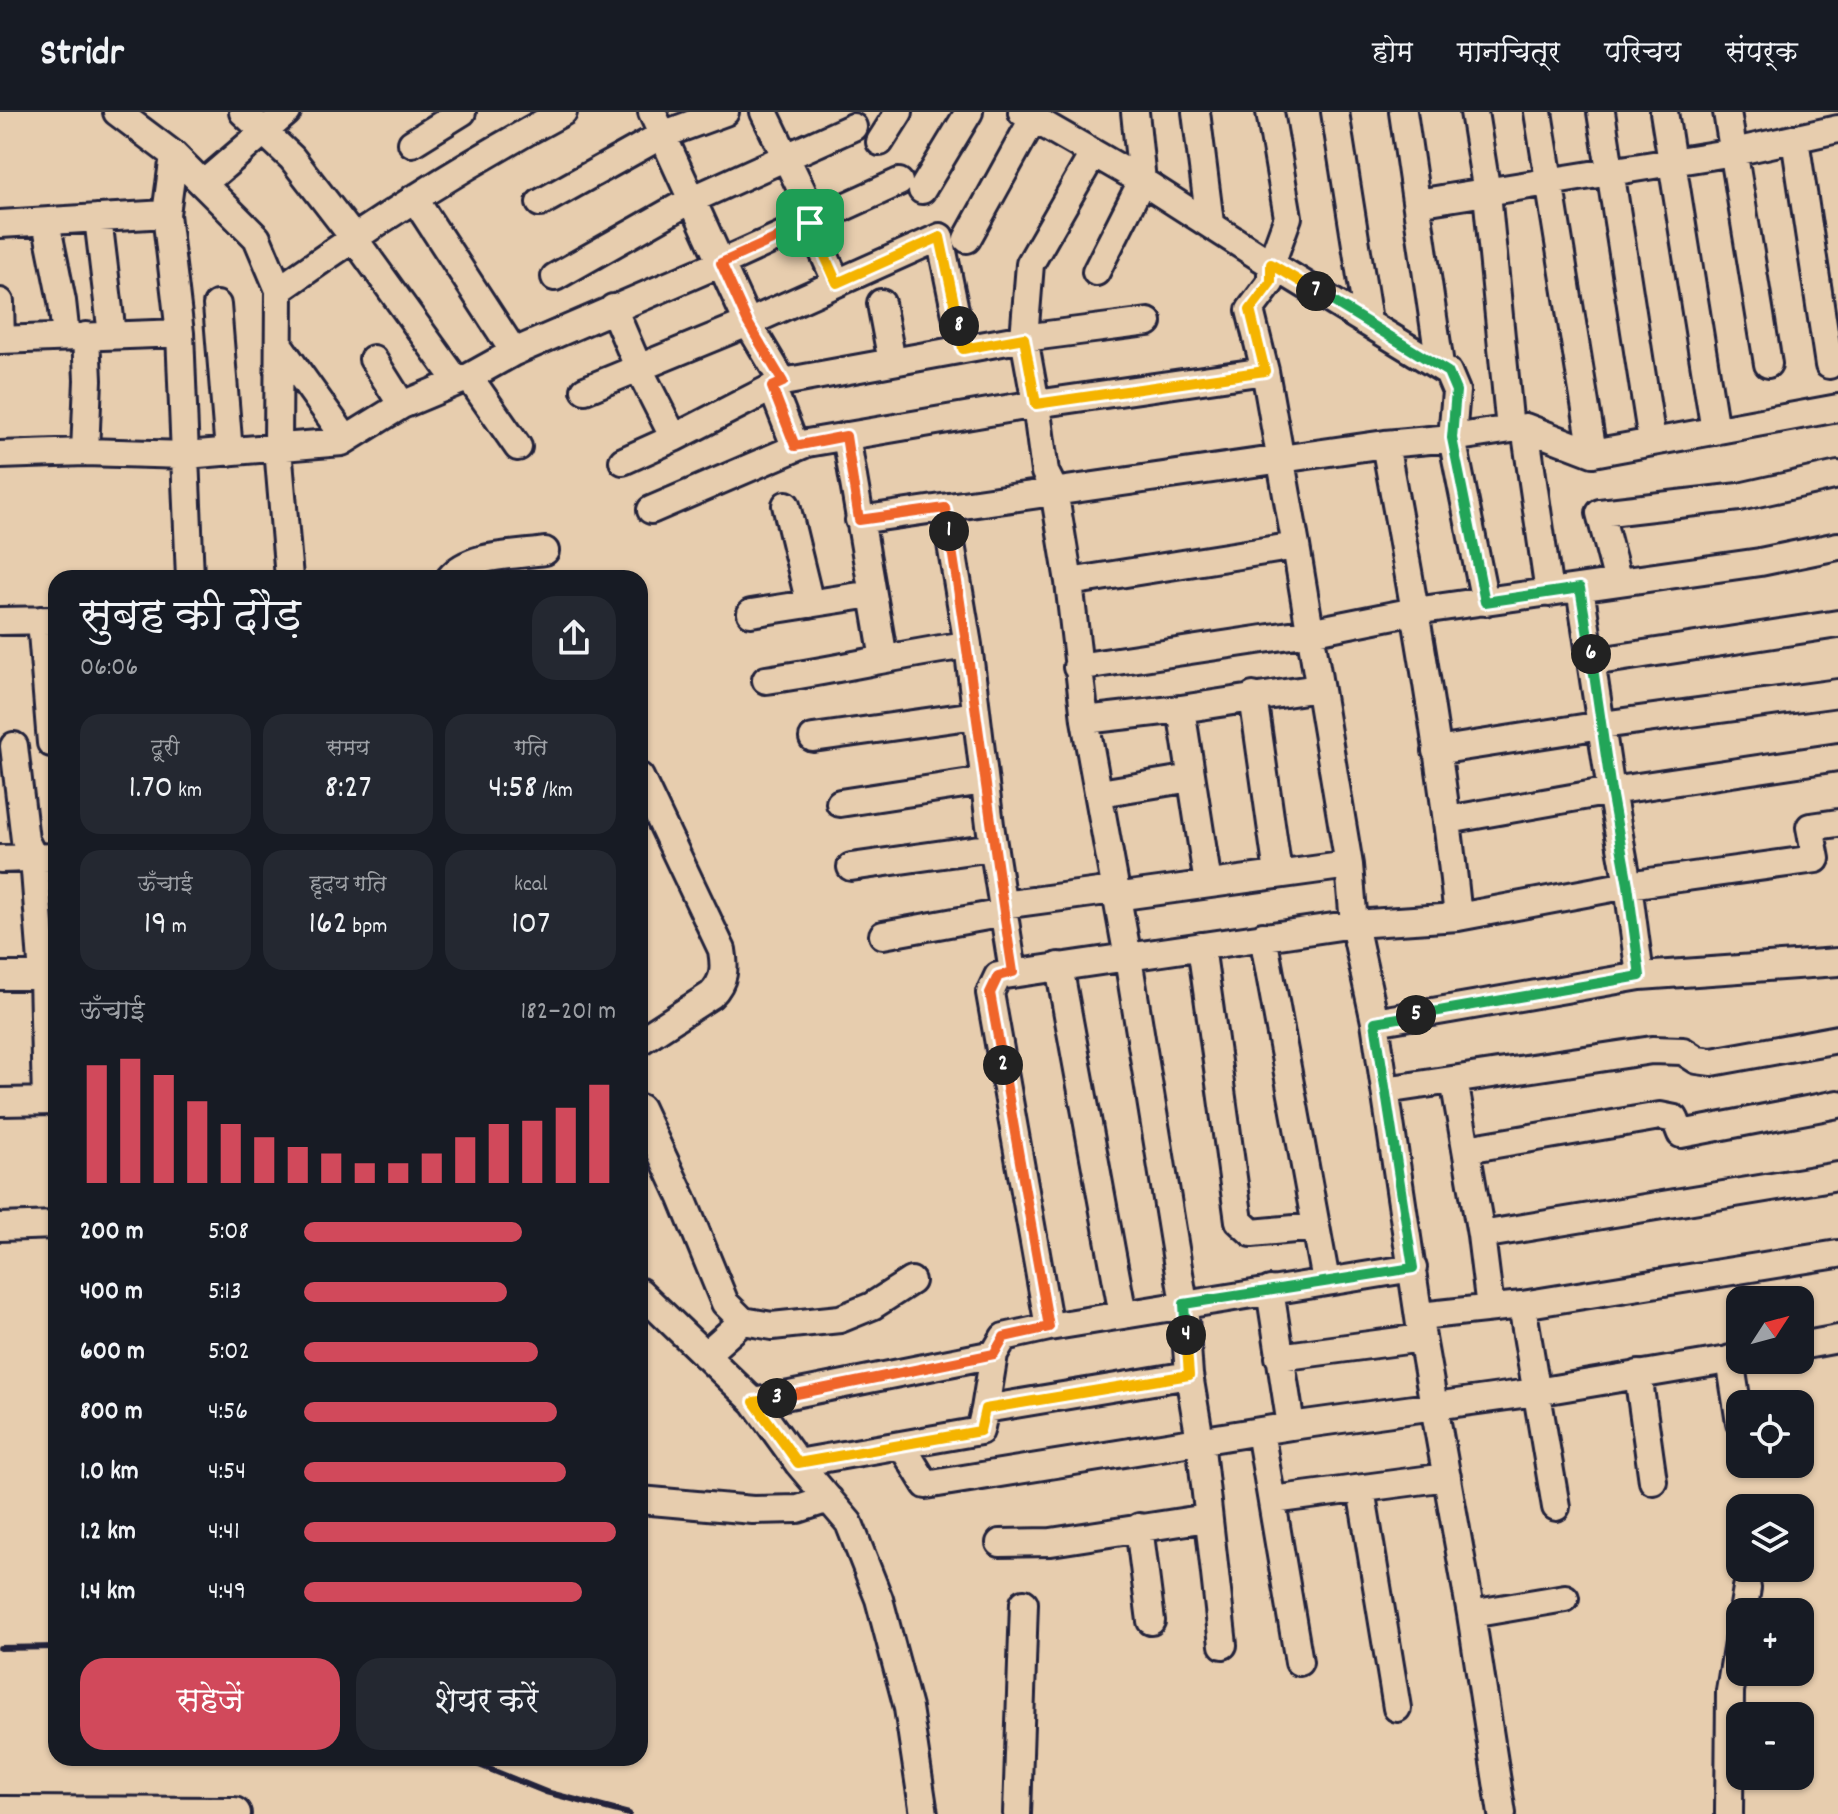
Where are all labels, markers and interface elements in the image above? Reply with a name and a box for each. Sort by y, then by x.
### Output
text: Stridr [40,28,124,83]
text: होम [1372,35,1413,75]
text: मानचित्र [1457,35,1560,75]
text: परिचय [1604,35,1681,75]
text: संपर्क [1725,35,1798,75]
pin [776,189,844,257]
icon: arrive [788,201,832,245]
pin: 7 [1296,271,1336,311]
text: 7 [1312,275,1320,306]
pin: 8 [939,306,979,346]
text: 8 [955,310,963,341]
pin: 1 [929,511,969,551]
text: 1 [947,515,951,546]
text: सुबह की दौड़ [80,588,301,651]
button: share [532,596,616,680]
pin: 6 [1571,634,1611,674]
text: 6 [1586,638,1596,669]
text: 06:06 [80,650,138,687]
text: दूरी [151,734,180,765]
text: समय [326,734,370,765]
text: गति [514,734,547,765]
text: 1.70 [128,765,173,814]
text: 8:27 [324,765,372,814]
text: 4:58 [488,765,538,814]
text: km [173,776,202,807]
text: /km [538,776,573,807]
text: ऊँचाई [138,870,193,901]
text: हृदय गति [309,870,387,901]
text: kcal [514,870,547,901]
text: 19 [144,901,167,950]
text: 162 [309,901,348,950]
text: 107 [511,901,550,950]
text: m [167,912,187,943]
text: bpm [348,912,387,943]
text: ऊँचाई [80,994,145,1031]
text: 182–201 m [521,994,616,1031]
pin: 5 [1396,995,1436,1035]
text: 5 [1411,999,1421,1030]
pin: 2 [983,1045,1023,1085]
text: 2 [998,1049,1008,1080]
text: 200 m [80,1214,144,1251]
text: 5:08 [208,1214,249,1251]
text: 400 m [80,1274,143,1311]
text: 5:13 [208,1274,242,1311]
north arrow [1726,1286,1814,1374]
map controls [1726,1286,1814,1790]
pin: 4 [1166,1315,1206,1355]
text: 4 [1181,1319,1191,1350]
text: 600 m [80,1334,145,1371]
text: 5:02 [208,1334,250,1371]
pin: 3 [757,1378,797,1418]
text: 3 [772,1382,782,1413]
button: locate [1726,1390,1814,1478]
text: 800 m [80,1394,143,1431]
text: 4:56 [208,1394,248,1431]
text: 1.0 km [80,1454,139,1491]
text: 4:54 [208,1454,246,1491]
button: layers [1726,1494,1814,1582]
text: 1.2 km [80,1514,136,1551]
text: 4:41 [208,1514,240,1551]
text: 1.4 km [80,1574,135,1611]
text: 4:49 [208,1574,246,1611]
button: + [1726,1598,1814,1686]
button: सहेजें [80,1658,340,1750]
button: शेयर करें [356,1658,616,1750]
button: − [1726,1702,1814,1790]

